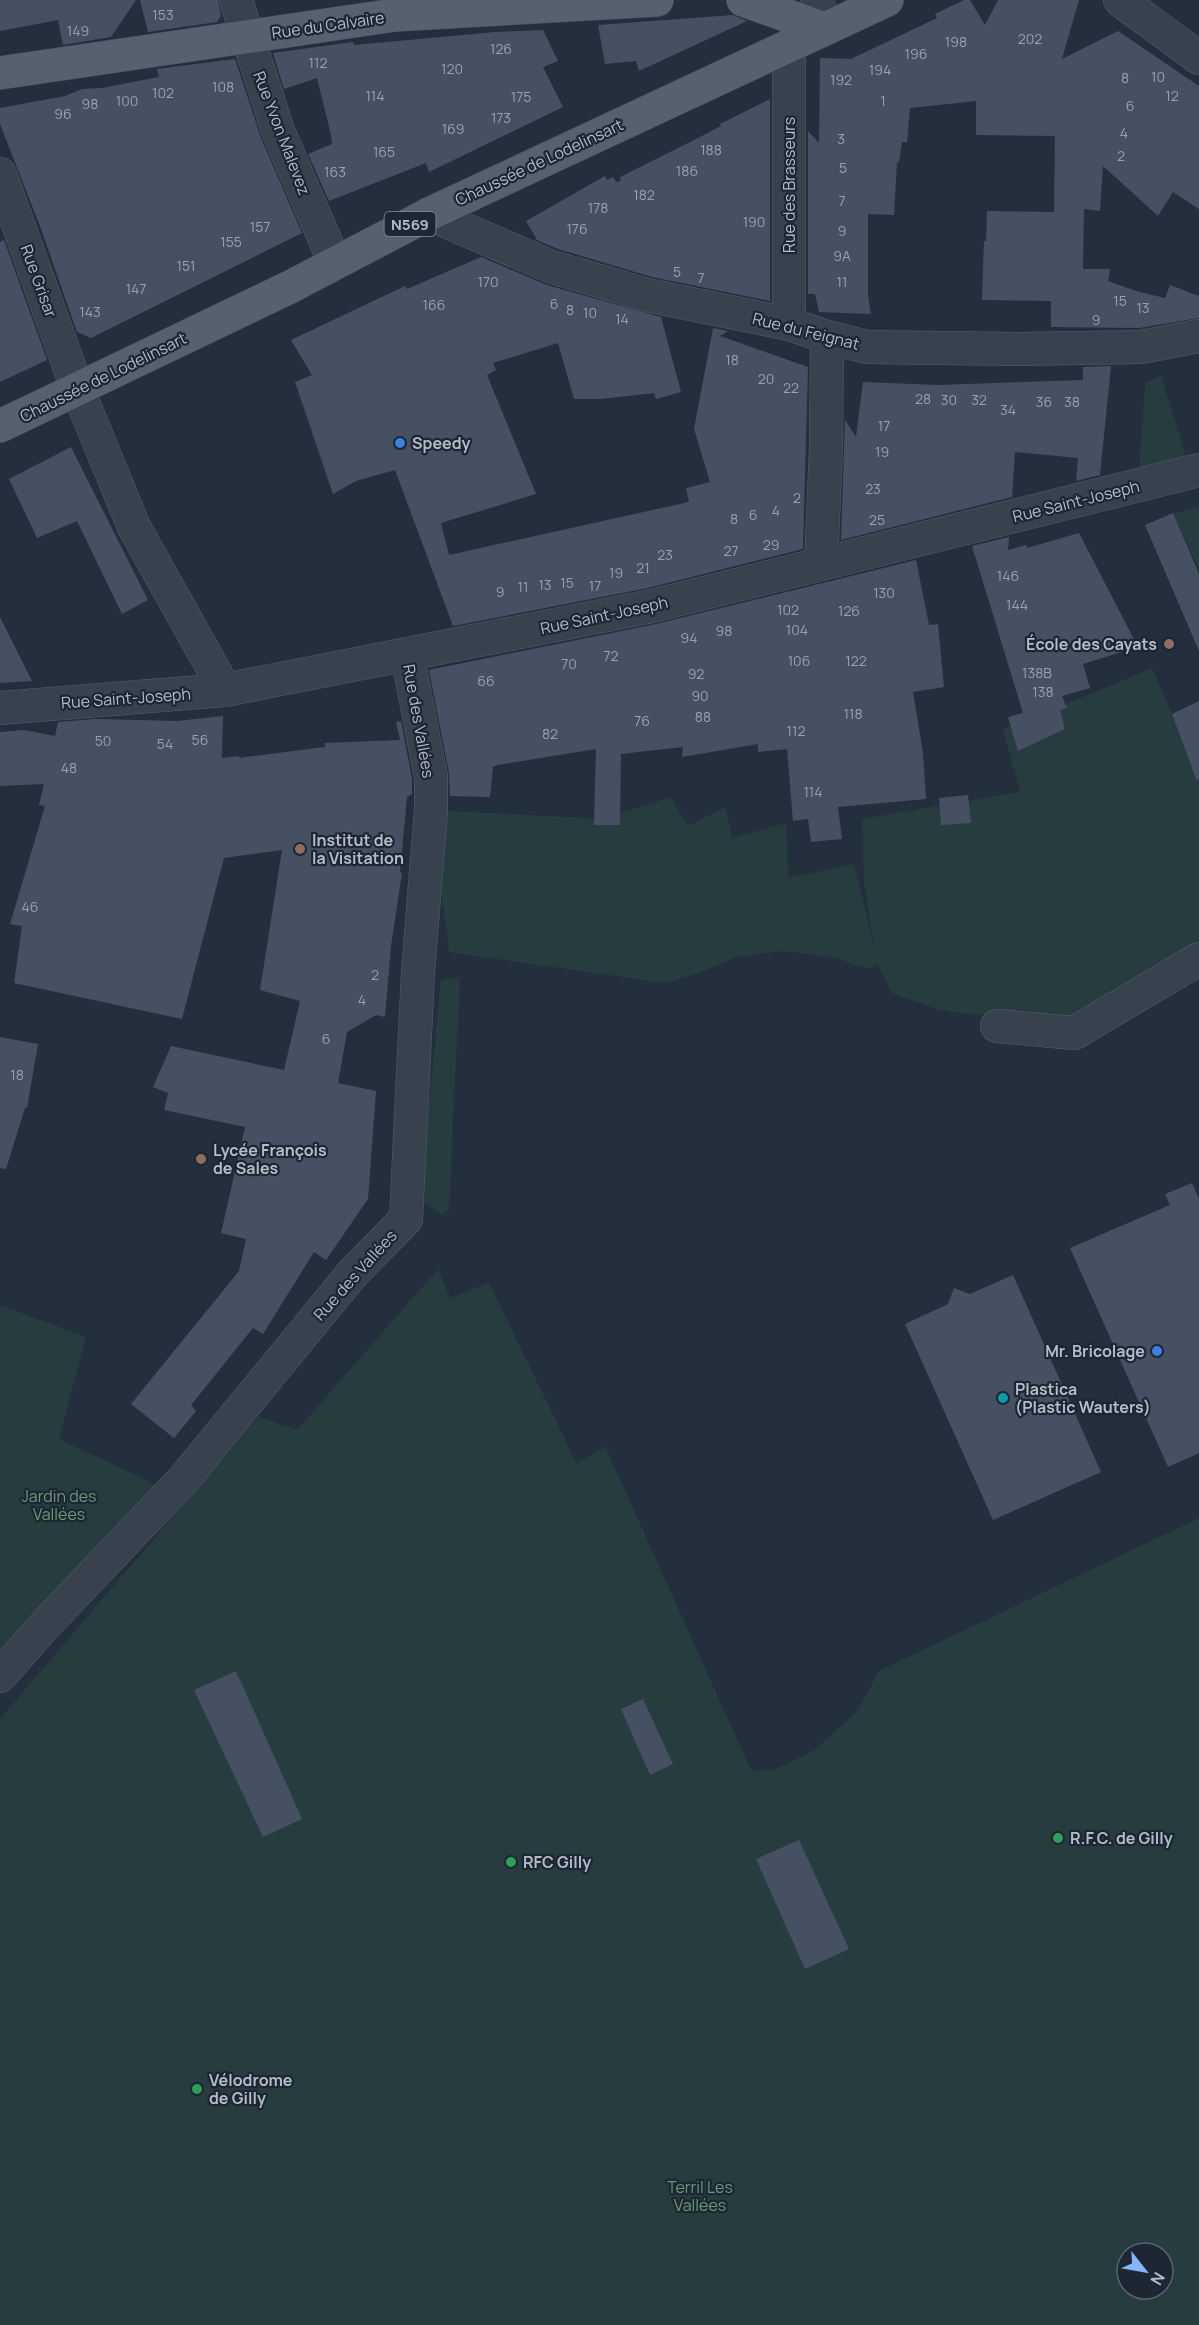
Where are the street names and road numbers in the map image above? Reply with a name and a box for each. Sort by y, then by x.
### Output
street label: Rue du Calvaire [270,6,386,44]
street label: Rue Yvon Malevez [248,68,316,198]
street label: Chaussée de Lodelinsart [451,113,627,211]
street label: Rue des Brasseurs [778,117,800,253]
road number: N569 [384,212,436,236]
street label: Rue Grisar [16,242,62,321]
street label: Rue du Feignat [750,307,862,355]
street label: Chaussée de Lodelinsart [16,327,190,427]
street label: Rue Saint-Joseph [1010,475,1142,527]
street label: Rue Saint-Joseph [538,591,670,639]
street label: Rue des Vallées [398,662,440,780]
street label: Rue Saint-Joseph [60,682,192,714]
street label: Rue des Vallées [308,1225,402,1325]

